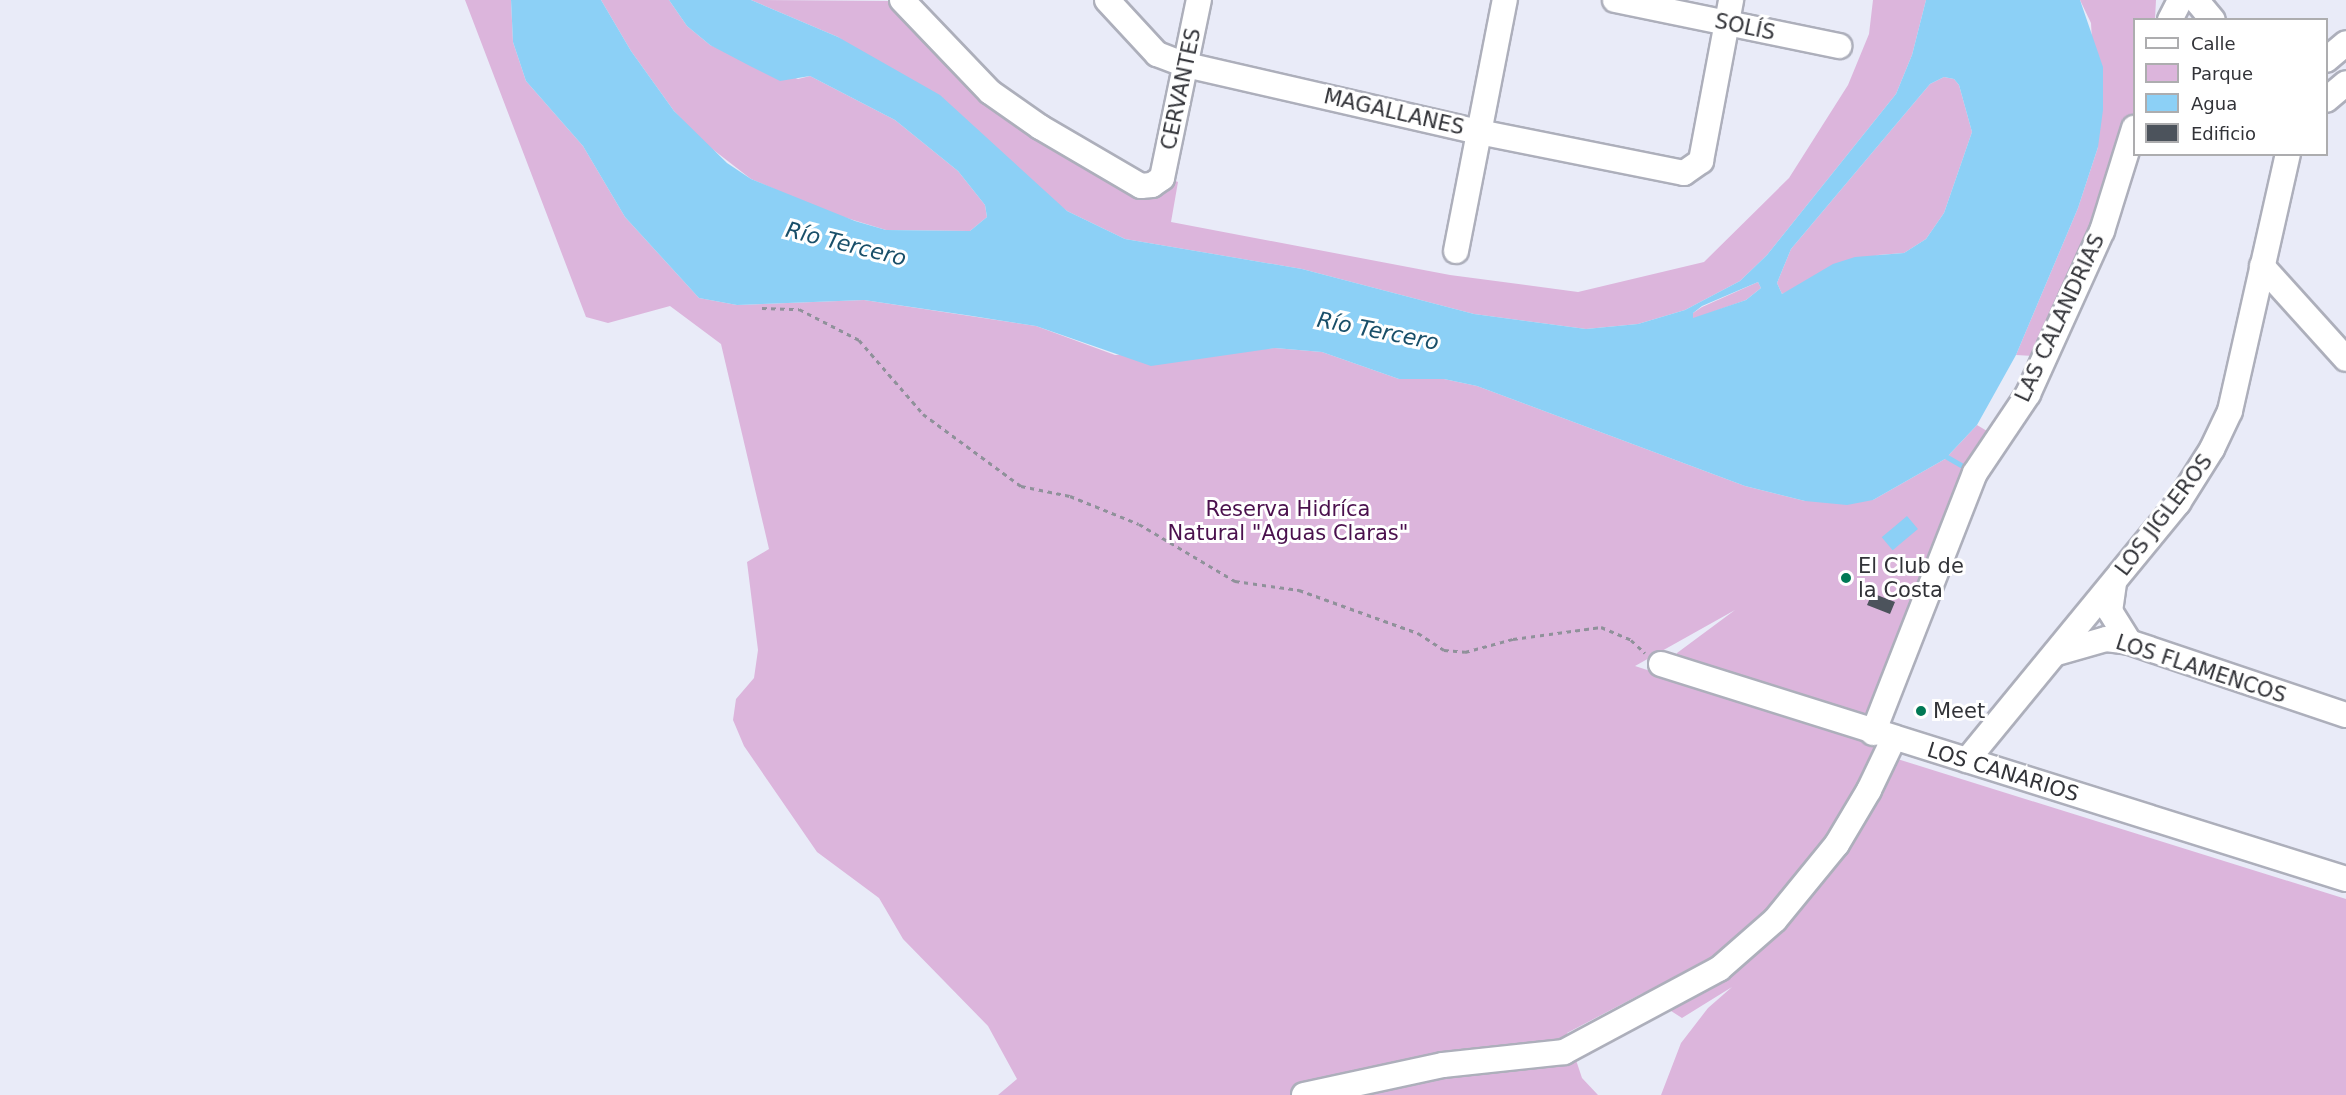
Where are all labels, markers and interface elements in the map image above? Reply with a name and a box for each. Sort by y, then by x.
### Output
street label: SOLÍS [1713,8,1777,46]
legend [2133,18,2328,156]
street label: CERVANTES [1156,26,1206,152]
text: Calle [2191,33,2236,54]
text: Parque [2191,63,2253,84]
street label: MAGALLANES [1321,84,1467,140]
text: Agua [2191,93,2237,114]
text: Edificio [2191,123,2256,144]
water label: Río Tercero [783,216,909,272]
street label: LAS CALANDRIAS [2010,230,2110,406]
water label: Río Tercero [1315,306,1441,356]
street label: LOS JIGLEROS [2110,449,2218,581]
park label: Reserva Hidríca Natural "Aguas Claras" [1168,496,1408,546]
place label: El Club de la Costa [1858,553,1964,603]
marker: El Club de la Costa [1839,571,1853,585]
street label: LOS FLAMENCOS [2113,630,2289,708]
place label: Meet [1933,698,1985,724]
marker: Meet [1914,704,1928,718]
street label: LOS CANARIOS [1924,737,2082,807]

